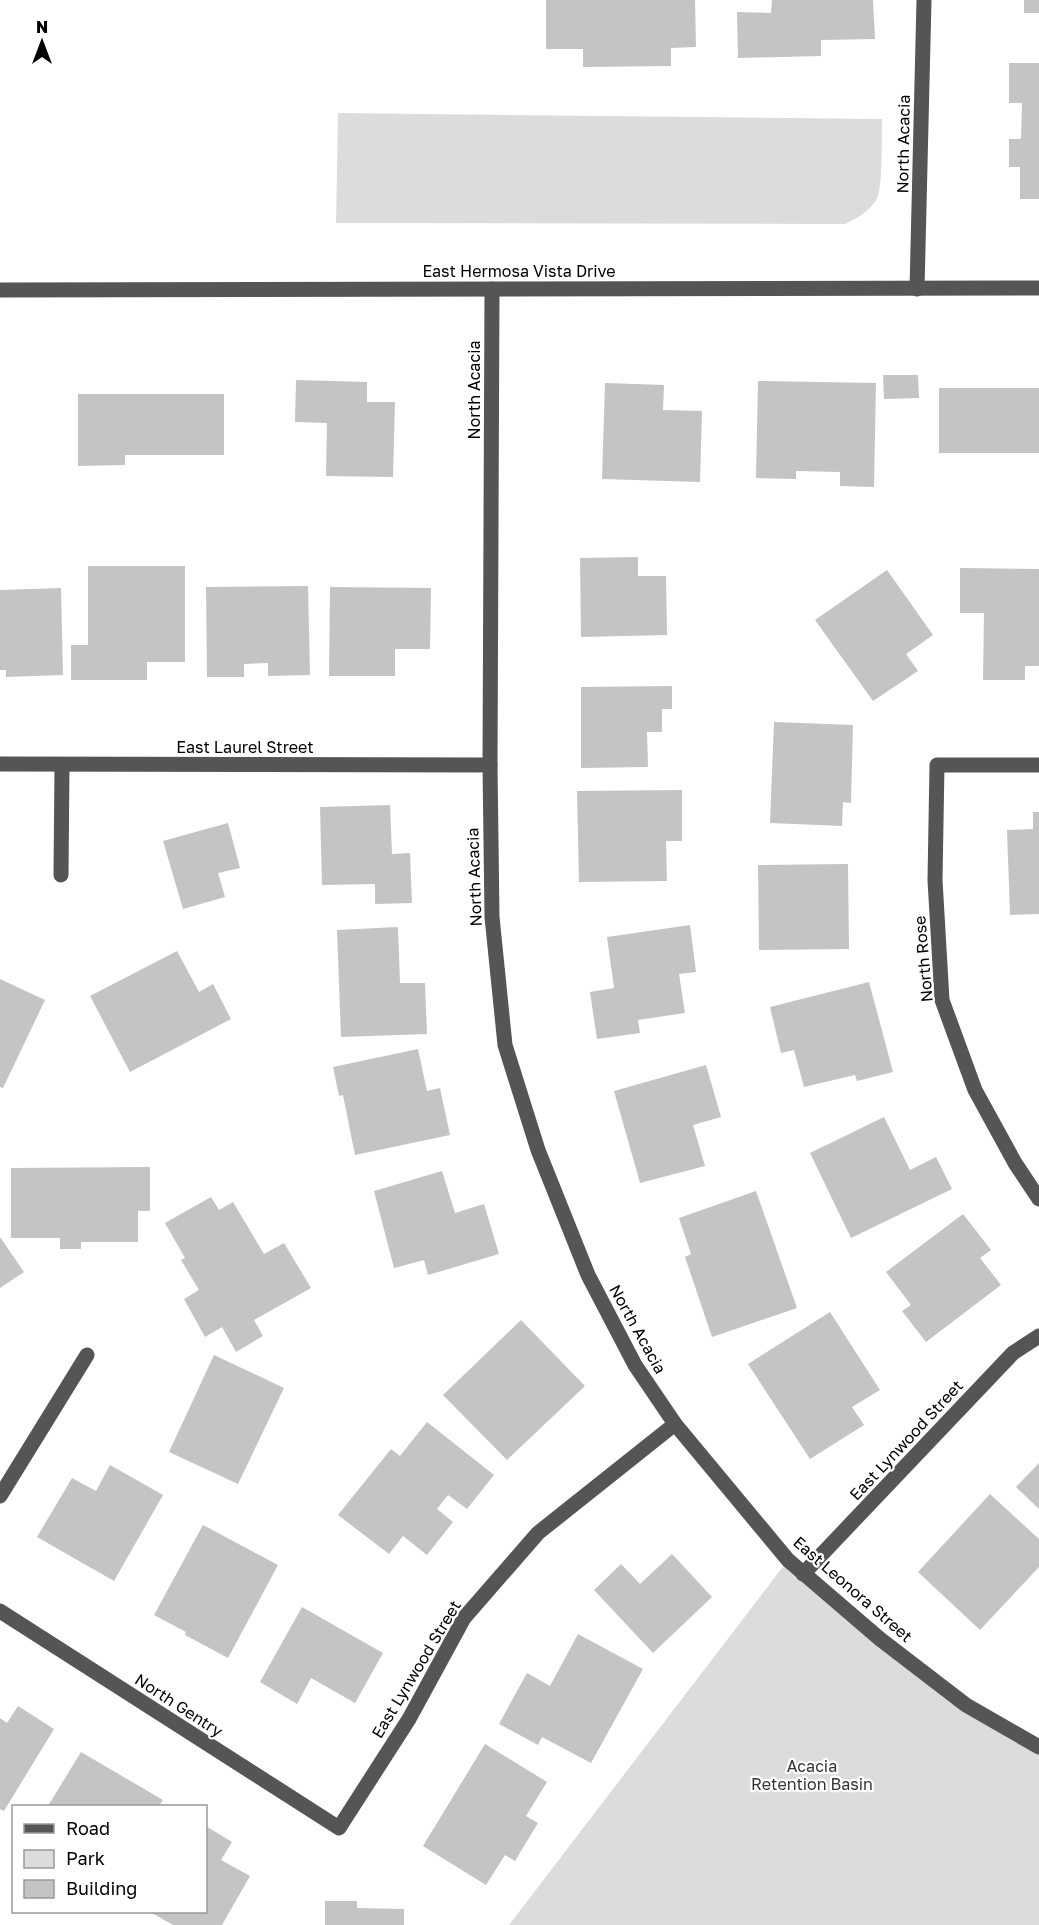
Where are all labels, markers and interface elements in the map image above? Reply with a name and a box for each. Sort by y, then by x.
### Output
north arrow [12,12,72,72]
text: N [36,17,48,37]
street label: North Acacia [892,94,914,194]
street label: East Hermosa Vista Drive [422,261,616,281]
street label: North Acacia [464,341,484,439]
street label: East Laurel Street [176,737,314,757]
street label: North Acacia [462,827,486,927]
street label: North Rose [909,915,937,1003]
street label: North Acacia [605,1281,671,1377]
street label: East Lynwood Street [845,1376,967,1504]
street label: East Leonora Street [789,1532,917,1646]
street label: East Lynwood Street [367,1596,465,1742]
street label: North Gentry [131,1669,227,1741]
park label: Acacia Retention Basin [751,1756,873,1794]
legend [12,1805,207,1913]
text: Road [66,1817,110,1839]
text: Park [66,1847,105,1869]
text: Building [66,1877,137,1899]

